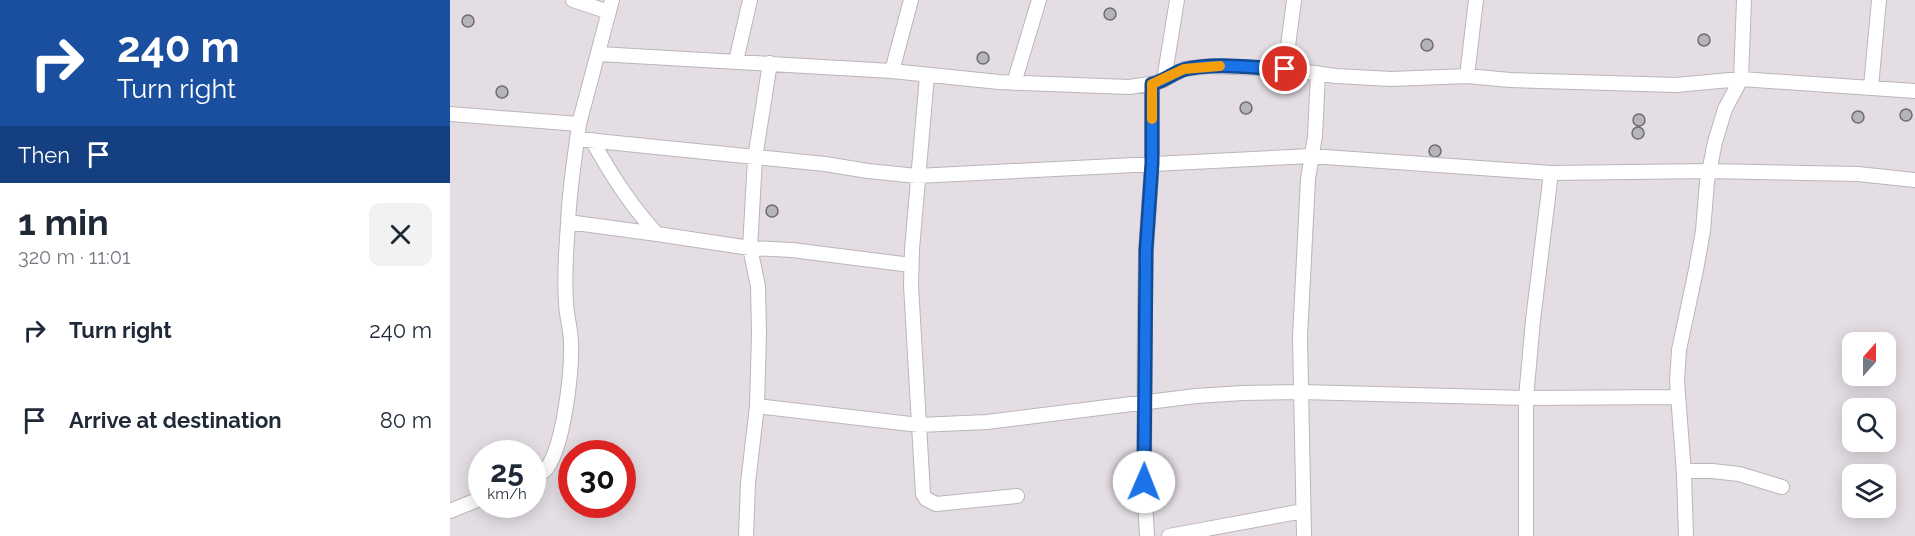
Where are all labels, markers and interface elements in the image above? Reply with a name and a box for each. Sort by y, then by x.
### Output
text: 240 m [117,23,240,72]
icon: right [18,24,96,102]
pin [1259,43,1310,94]
icon: arrive [1268,52,1301,85]
text: Turn right [117,73,236,104]
icon: arrive [82,138,115,171]
text: Then [18,142,70,168]
text: 1 min [18,201,109,243]
button: close [369,203,432,266]
text: 320 m · 11:01 [18,245,130,269]
icon: right [18,314,51,347]
text: Turn right [69,317,172,343]
text: 240 m [369,317,432,343]
north arrow [1842,332,1896,386]
map controls [1842,332,1896,518]
button: search [1842,398,1896,452]
icon: arrive [18,404,51,437]
text: Arrive at destination [69,407,282,433]
text: 80 m [380,407,432,433]
speed limit sign: 30 [558,440,636,518]
position arrow [1112,450,1176,514]
text: 25 [490,454,524,489]
button: layers [1842,464,1896,518]
text: km/h [487,485,527,503]

